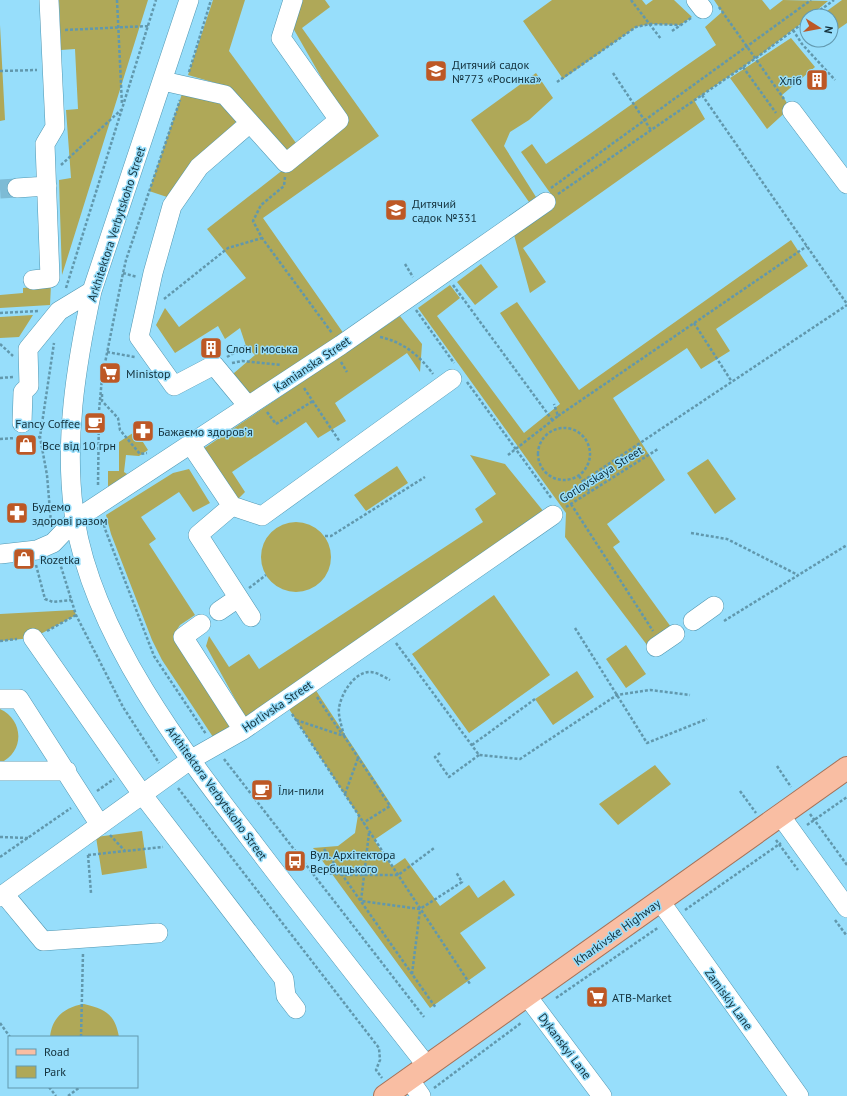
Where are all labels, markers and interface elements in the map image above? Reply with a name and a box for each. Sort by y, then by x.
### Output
north arrow [799,8,839,48]
text: N [821,25,836,35]
place label: Дитячий садок №773 «Росинка» [452,57,542,86]
school or university icon: Дитячий садок №773 «Росинка» [423,58,449,84]
building icon: Хліб [804,67,830,93]
place label: Хліб [779,73,802,88]
street label: Arkhitektora Verbytskoho Street [84,145,148,303]
place label: Дитячий садок №331 [412,196,477,225]
school or university icon: Дитячий садок №331 [383,197,409,223]
street label: Kamianska Street [271,333,353,395]
building icon: Слон і моська [198,335,224,361]
place label: Слон і моська [226,341,298,356]
supermarket icon: Ministop [97,360,123,386]
place label: Ministop [126,366,170,381]
cafe icon: Fancy Coffee [82,410,108,436]
place label: Fancy Coffee [15,416,80,431]
pharmacy icon: Бажаємо здоровʼя [130,418,156,444]
place label: Бажаємо здоровʼя [158,424,253,439]
shop icon: Все від 10 грн [13,432,39,458]
place label: Все від 10 грн [42,438,116,453]
street label: Gorlovskaya Street [556,442,646,506]
place label: Будемо здорові разом [32,499,107,528]
pharmacy icon: Будемо здорові разом [4,500,30,526]
shop icon: Rozetka [11,546,37,572]
place label: Rozetka [40,552,80,567]
street label: Horlivska Street [239,677,315,735]
street label: Arkhitektora Verbytskoho Street [163,723,271,863]
cafe icon: Їли-пили [249,777,275,803]
place label: Їли-пили [278,783,324,798]
place label: Вул. Архітектора Вербицького [310,847,395,876]
bus stop icon: Вул. Архітектора Вербицького [282,848,308,874]
street label: Kharkivske Highway [571,895,664,968]
street label: Zamiskiy Lane [702,965,756,1033]
supermarket icon: АТB-Market [584,984,610,1010]
place label: АТB-Market [612,990,672,1005]
street label: Dykanskyi Lane [535,1010,595,1082]
legend [8,1036,138,1088]
text: Road [44,1044,69,1059]
text: Park [44,1064,66,1079]

